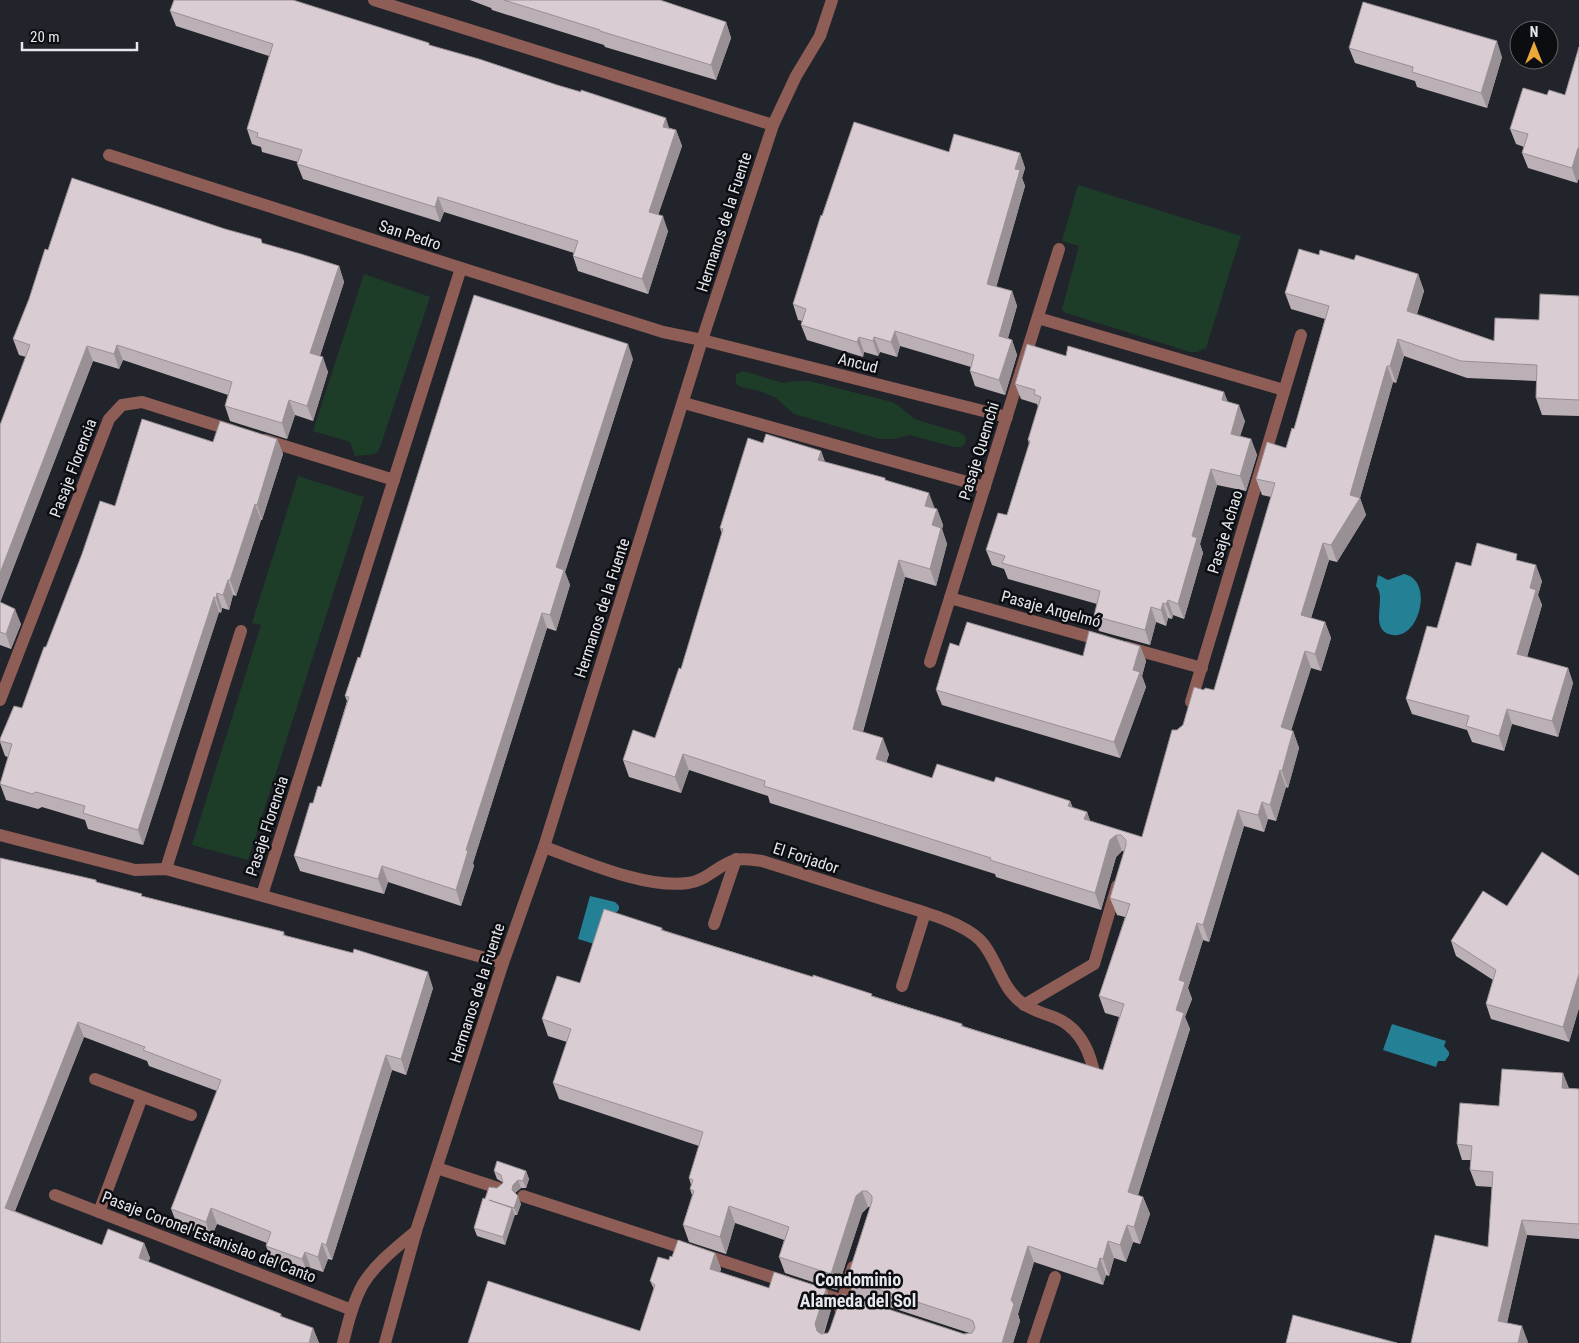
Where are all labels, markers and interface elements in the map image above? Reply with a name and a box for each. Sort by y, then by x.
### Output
scale bar [22,20,138,52]
north arrow [1509,20,1559,70]
text: N [1530,24,1538,40]
text: 20 m [30,28,60,46]
street label: Hermanos de la Fuente [692,150,756,294]
street label: San Pedro [376,216,444,254]
street label: Ancud [836,349,880,377]
street label: Pasaje Quemchi [955,400,1003,502]
street label: Pasaje Florencia [45,416,101,520]
street label: Pasaje Achao [1203,488,1247,576]
street label: Hermanos de la Fuente [570,536,634,680]
street label: Pasaje Angelmó [999,587,1103,631]
street label: Pasaje Florencia [242,773,292,879]
street label: El Forjador [771,838,841,878]
street label: Hermanos de la Fuente [445,921,509,1065]
street label: Pasaje Coronel Estanislao del Canto [99,1187,319,1287]
district label: Condominio Alameda del Sol [800,1269,916,1311]

